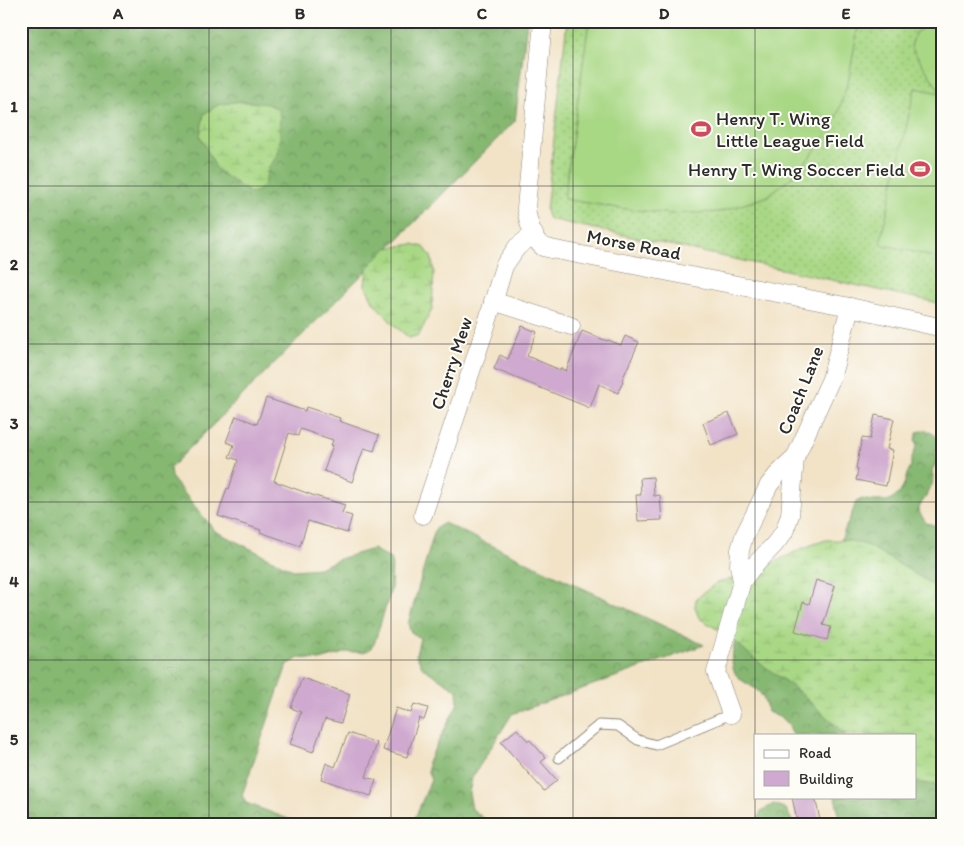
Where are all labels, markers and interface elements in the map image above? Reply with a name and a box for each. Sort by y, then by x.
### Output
text: A [112,4,124,23]
text: B [295,4,306,23]
text: C [477,4,488,23]
text: D [659,4,670,23]
text: E [842,4,851,23]
text: 1 [10,97,18,116]
place label: Henry T. Wing Little League Field [716,107,864,152]
sports icon: Henry T. Wing Little League Field [690,118,712,140]
place label: Henry T. Wing Soccer Field [688,158,906,181]
sports icon: Henry T. Wing Soccer Field [909,158,931,180]
street label: Morse Road [585,224,684,265]
text: 2 [10,255,19,274]
street label: Cherry Mew [426,314,477,413]
street label: Coach Lane [772,343,829,438]
text: 3 [10,414,19,433]
text: 4 [9,572,19,591]
text: 5 [10,730,19,749]
legend [754,734,916,798]
text: Road [799,744,832,762]
text: Building [799,770,853,788]

